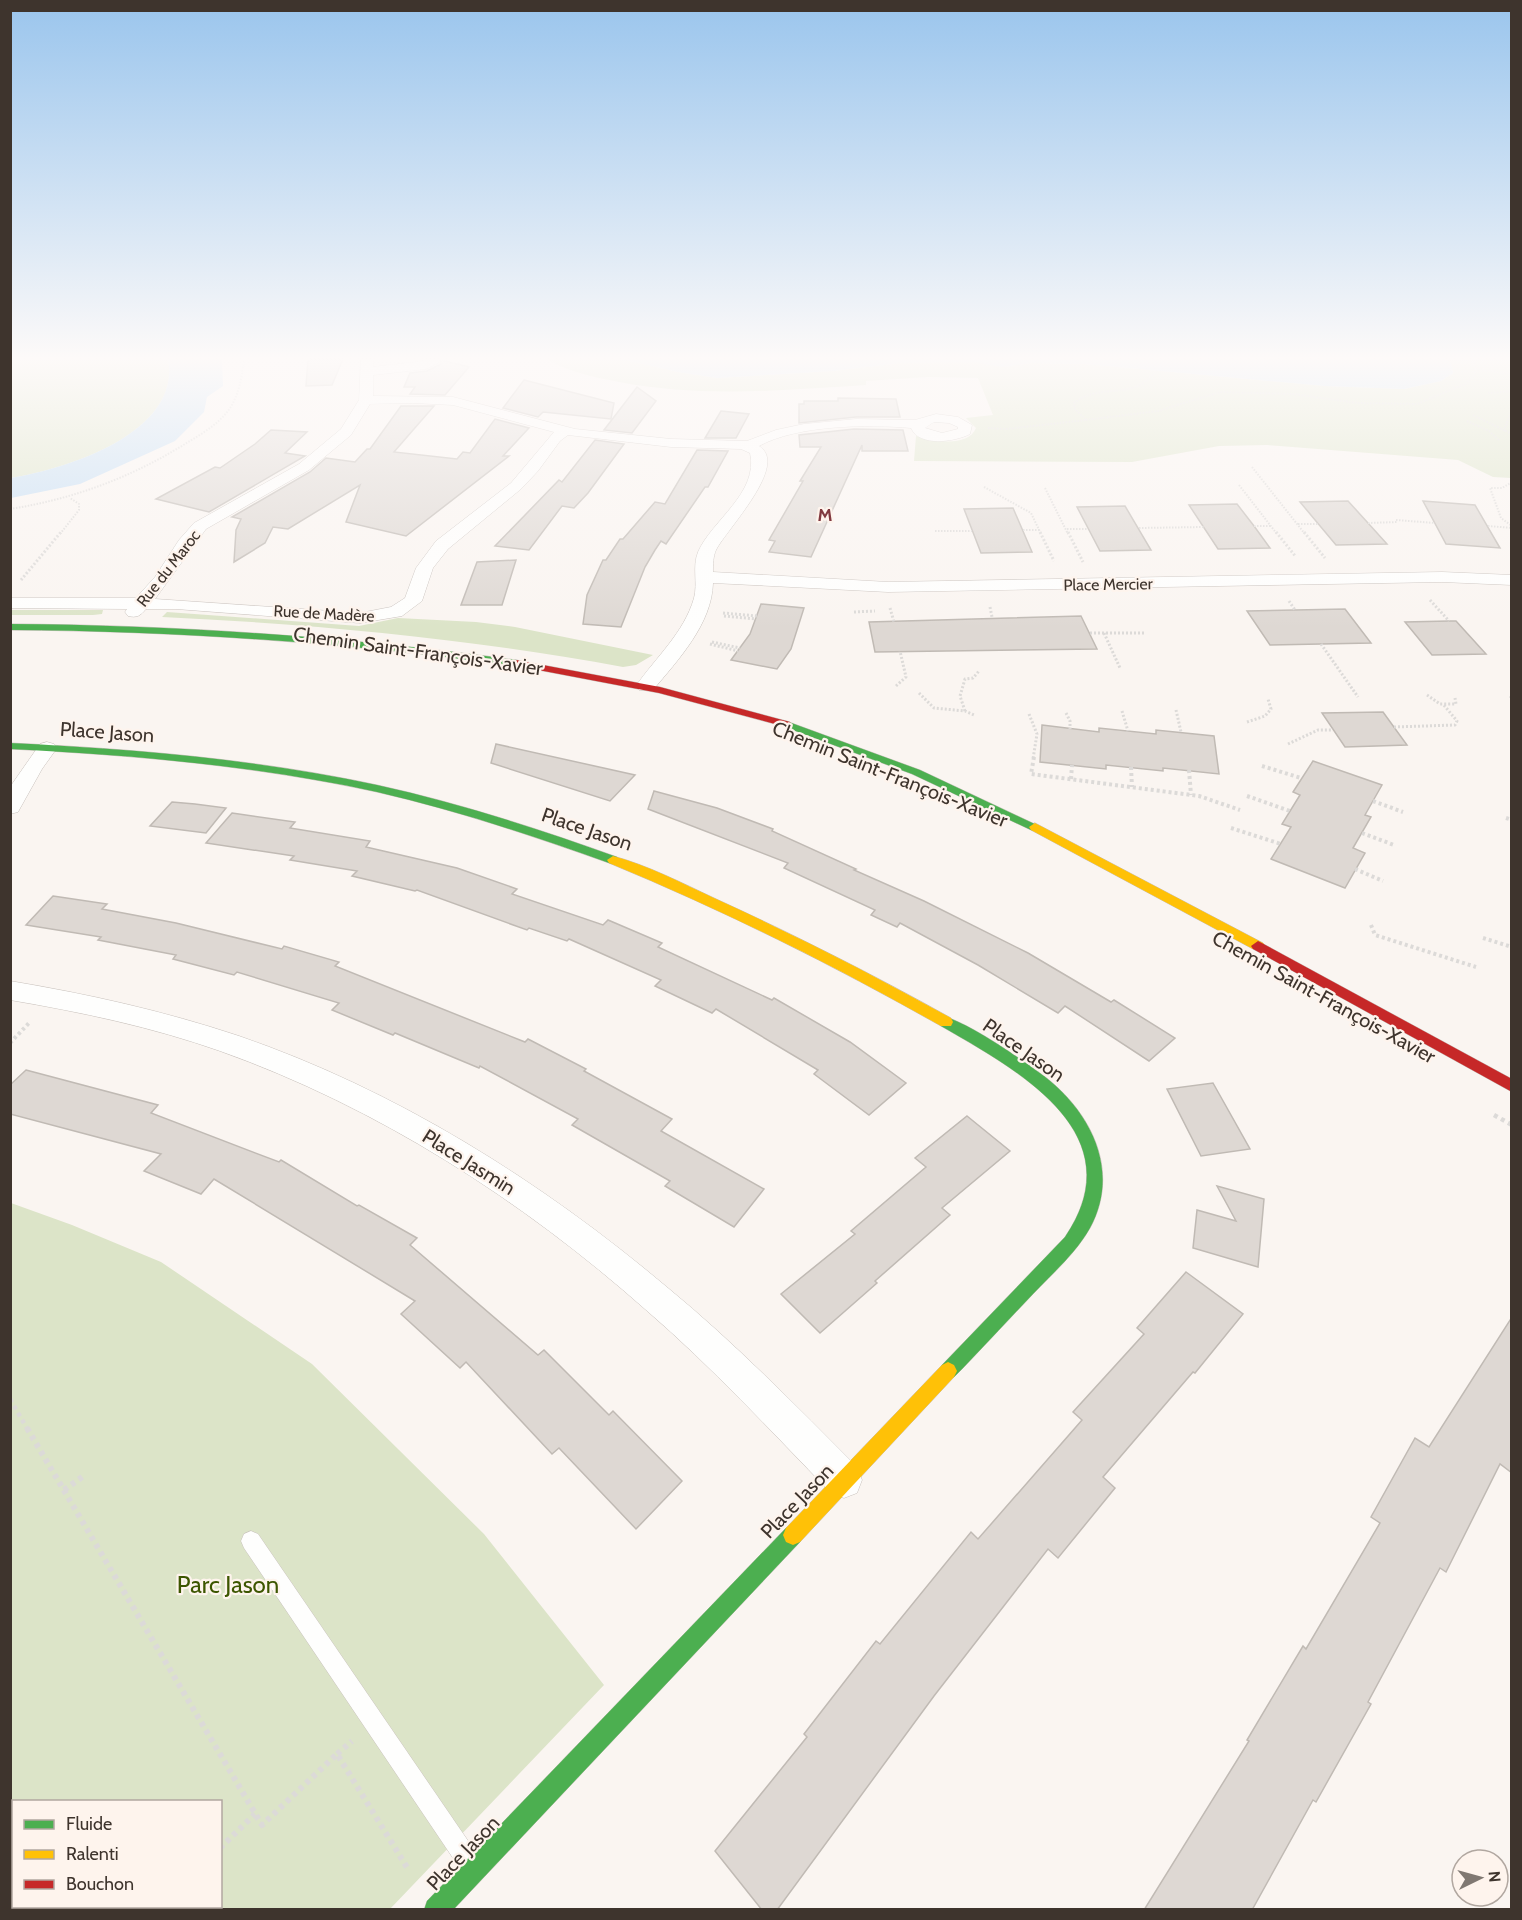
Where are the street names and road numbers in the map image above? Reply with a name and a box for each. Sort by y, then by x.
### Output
street label: Rue du Maroc [133,526,204,610]
street label: Place Mercier [1063,574,1154,595]
street label: Rue de Madère [273,601,375,626]
street label: Chemin Saint-François-Xavier [292,622,545,680]
street label: Chemin Saint-François-Xavier [769,716,1012,832]
street label: Place Jason [59,717,155,747]
street label: Place Jason [539,802,635,856]
street label: Chemin Saint-François-Xavier [1208,926,1440,1069]
street label: Place Jason [978,1013,1070,1087]
street label: Place Jasmin [418,1124,520,1200]
street label: Place Jason [756,1459,838,1543]
street label: Place Jason [422,1811,504,1895]

